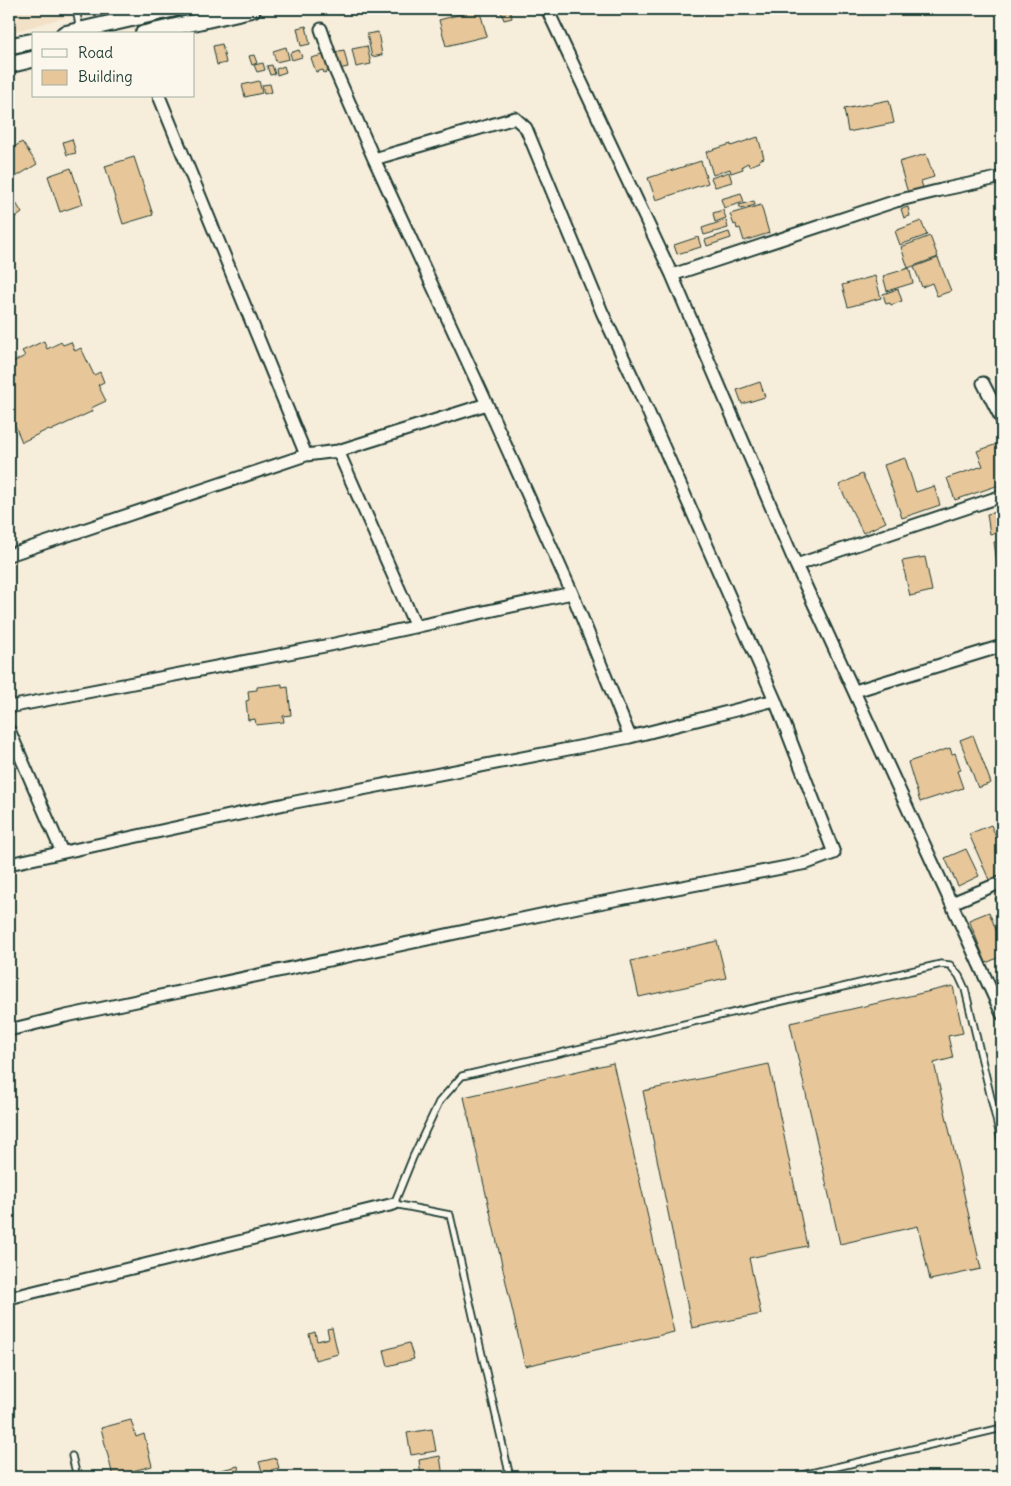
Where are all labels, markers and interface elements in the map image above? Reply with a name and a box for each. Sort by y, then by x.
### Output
legend [32,32,195,98]
text: Road [78,43,113,62]
text: Building [78,67,133,86]

